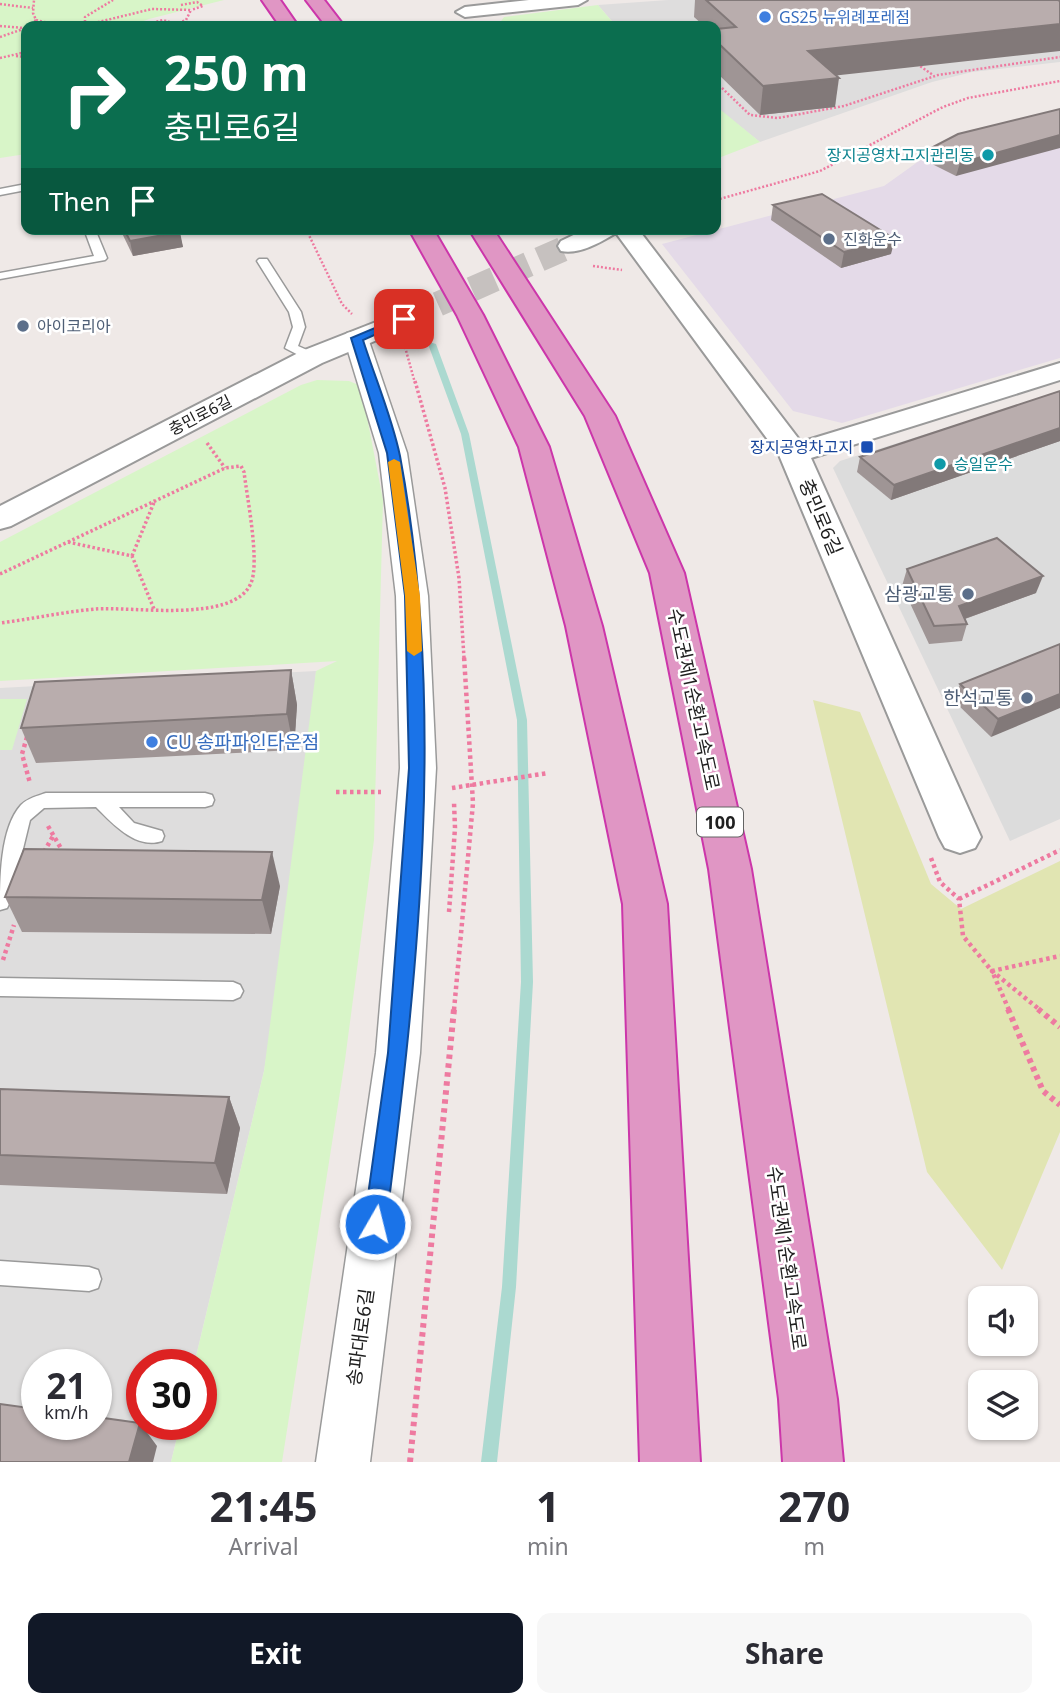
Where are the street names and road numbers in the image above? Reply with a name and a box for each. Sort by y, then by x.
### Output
street label: 충민로6길 [165,390,235,440]
street label: 충민로6길 [793,475,849,559]
street label: 수도권제1순환고속도로 [662,605,726,793]
road number: 100 [697,808,743,836]
street label: 수도권제1순환고속도로 [761,1164,813,1352]
street label: 송파대로6길 [340,1287,380,1387]

